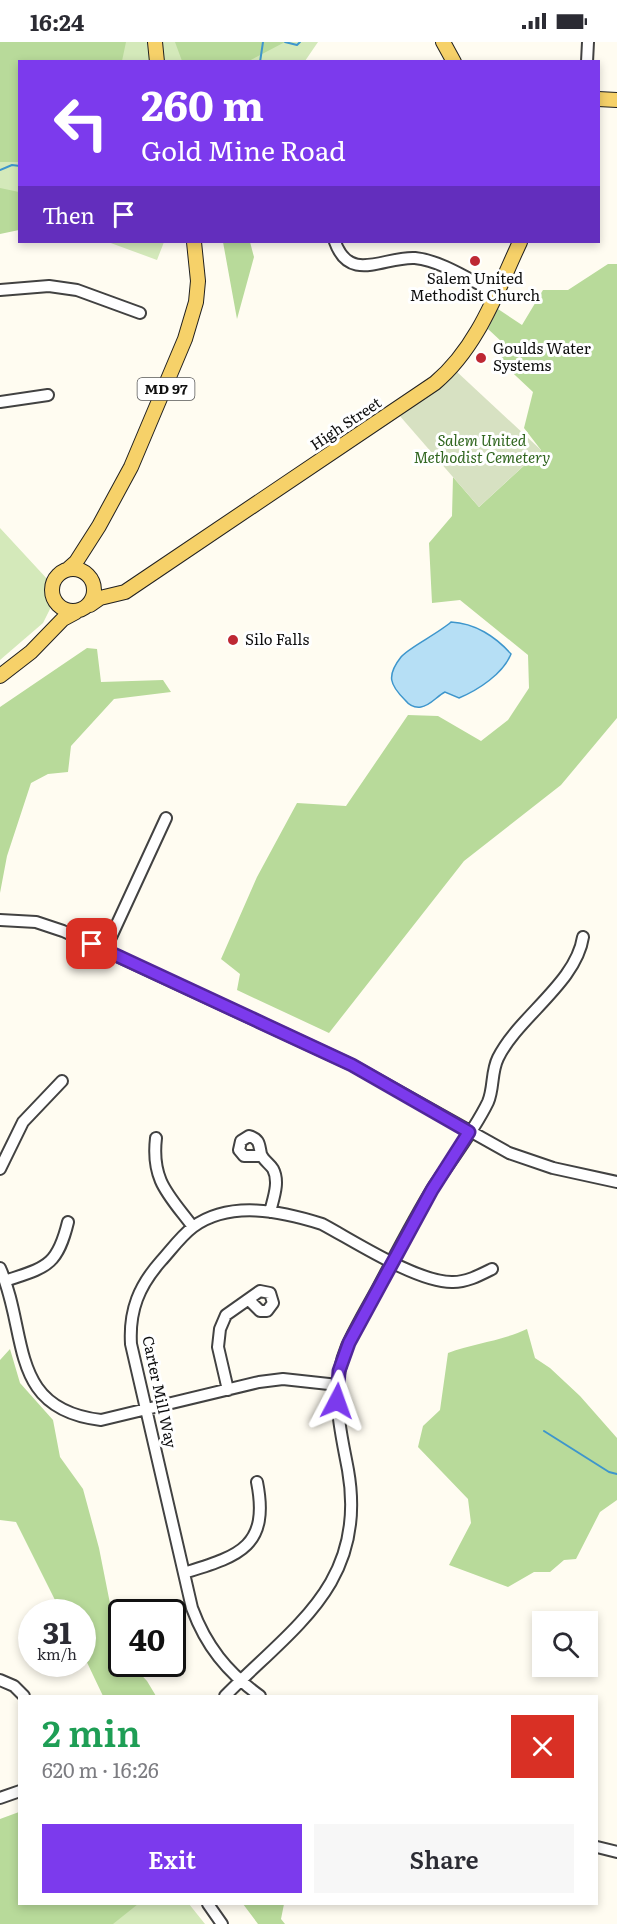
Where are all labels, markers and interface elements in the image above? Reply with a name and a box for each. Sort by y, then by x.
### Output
text: 16:24 [30,5,84,38]
text: 260 m [141,72,264,134]
icon: left [42,84,120,162]
text: Gold Mine Road [141,129,346,169]
text: Then [42,198,95,231]
icon: arrive [107,198,140,231]
marker: Salem United Methodist Church [468,254,482,268]
place label: Salem United Methodist Church [410,266,540,306]
place label: Goulds Water Systems [493,336,591,376]
marker: Goulds Water Systems [474,351,488,365]
road number: MD 97 [138,378,195,400]
street label: High Street [305,390,385,455]
park label: Salem United Methodist Cemetery [414,428,550,468]
place label: Silo Falls [245,627,309,650]
marker: Silo Falls [226,633,240,647]
pin [66,918,117,969]
icon: arrive [75,927,108,960]
street label: Carter Mill Way [137,1334,184,1450]
position arrow [305,1369,369,1433]
speed limit sign: 40 [108,1599,186,1677]
text: 31 [42,1609,72,1653]
map controls [532,1611,598,1677]
button: search [532,1611,598,1677]
text: km/h [37,1642,77,1665]
text: 2 min [42,1705,141,1758]
button: close [511,1715,574,1778]
text: 620 m · 16:26 [42,1754,159,1784]
button: Exit [42,1824,302,1893]
button: Share [314,1824,574,1893]

